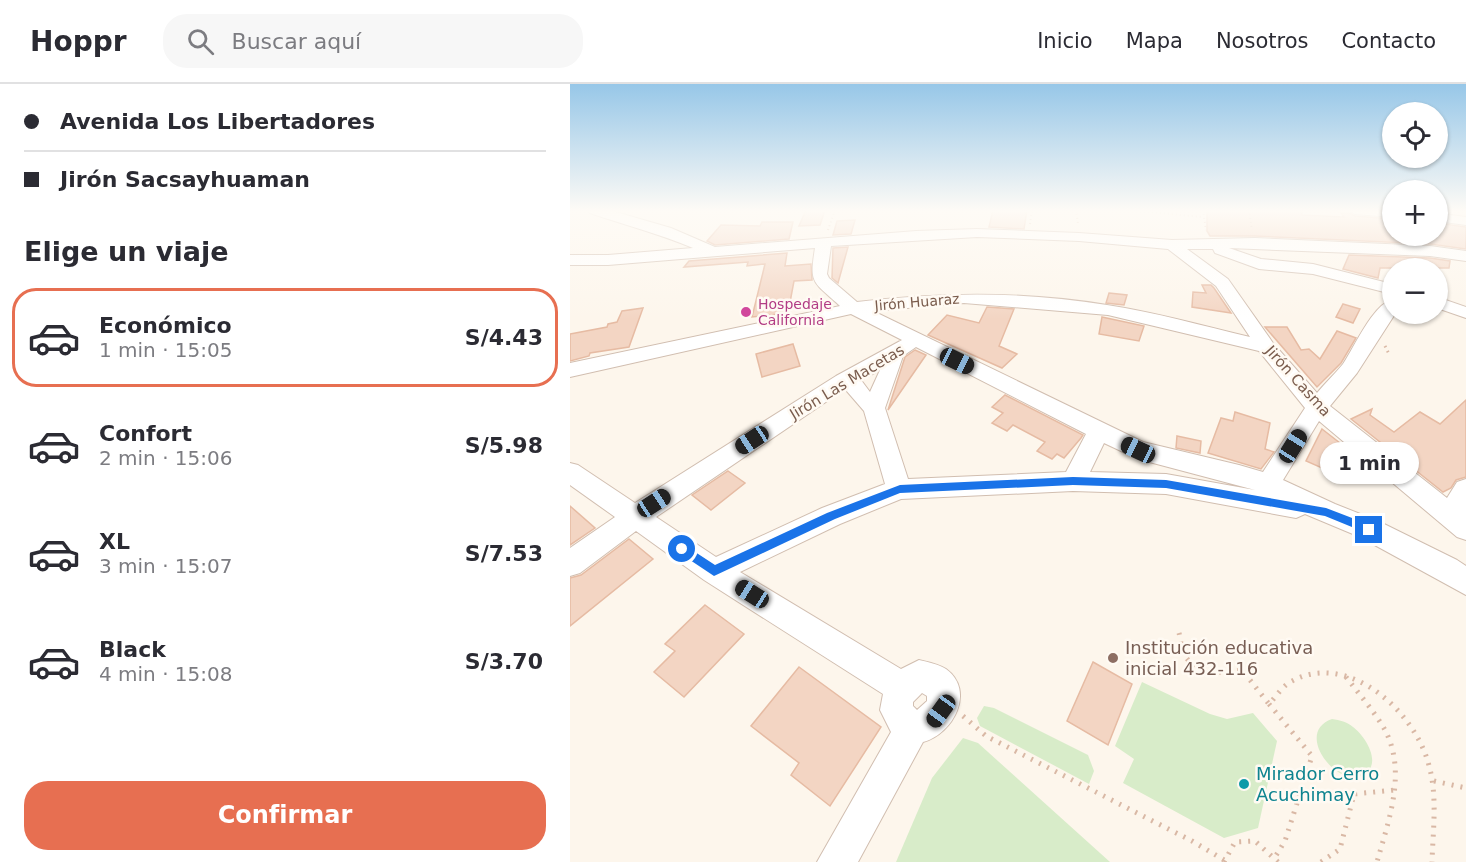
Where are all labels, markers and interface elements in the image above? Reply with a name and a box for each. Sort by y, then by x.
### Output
search box [163,14,583,68]
text: Hoppr [30,25,127,58]
icon: search [184,25,217,58]
text: Buscar aquí [232,29,361,54]
text: Inicio [1037,29,1093,53]
text: Mapa [1126,29,1183,53]
text: Nosotros [1216,29,1308,53]
text: Contacto [1341,29,1436,53]
map controls [1382,102,1448,324]
button: locate [1382,102,1448,168]
text: Avenida Los Libertadores [60,109,375,134]
text: Jirón Sacsayhuaman [60,167,310,192]
button: + [1382,180,1448,246]
text: Elige un viaje [24,236,228,267]
button: − [1382,258,1448,324]
street label: Jirón Huaraz [873,290,960,314]
place label: Hospedaje California [758,296,832,328]
marker: Hospedaje California [739,305,753,319]
icon: car [27,311,81,365]
text: Económico [99,313,232,338]
text: S/4.43 [465,325,543,350]
text: 1 min · 15:05 [99,338,233,362]
street label: Jirón Las Macetas [786,341,908,424]
street label: Jirón Casma [1261,341,1335,420]
car [937,345,977,377]
icon: car [27,419,81,473]
text: Confort [99,421,192,446]
car [732,423,772,457]
car [1276,426,1310,466]
text: S/5.98 [465,433,543,458]
car [1118,434,1158,466]
callout: 1 min [1320,443,1418,485]
text: 2 min · 15:06 [99,446,233,470]
text: 1 min [1338,451,1401,475]
car [634,486,674,520]
route end [1355,516,1382,543]
icon: car [27,527,81,581]
text: XL [99,529,130,554]
route start [668,535,695,562]
text: S/7.53 [465,541,543,566]
text: 3 min · 15:07 [99,554,233,578]
car [732,577,772,611]
icon: car [27,635,81,689]
text: Black [99,637,166,662]
place label: Institución educativa inicial 432-116 [1125,637,1313,679]
text: S/3.70 [465,649,543,674]
marker: Institución educativa inicial 432-116 [1106,651,1120,665]
text: 4 min · 15:08 [99,662,233,686]
car [923,691,959,731]
place label: Mirador Cerro Acuchimay [1256,763,1379,805]
marker: Mirador Cerro Acuchimay [1237,777,1251,791]
button: Confirmar [24,781,546,850]

